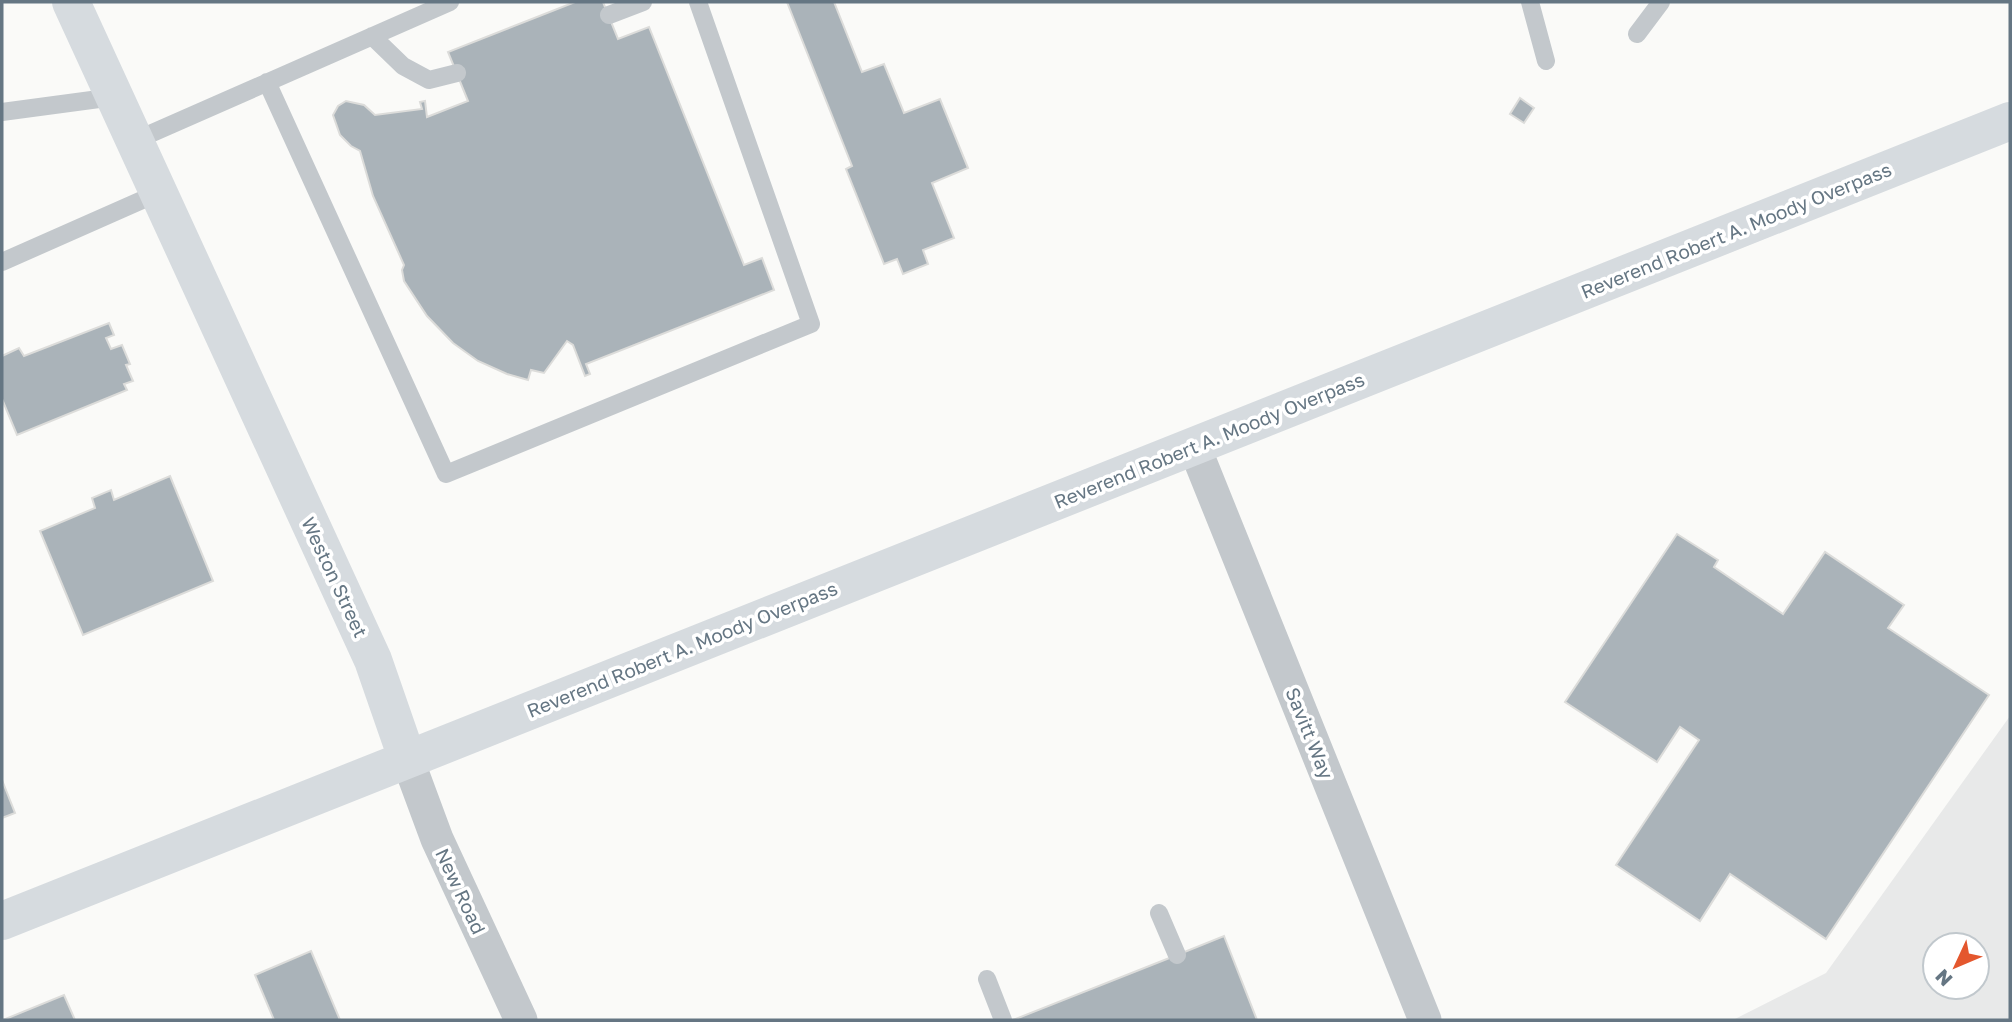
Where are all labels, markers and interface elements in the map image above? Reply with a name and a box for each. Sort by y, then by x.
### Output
street label: Reverend Robert A. Moody Overpass [1577,157,1895,303]
street label: Reverend Robert A. Moody Overpass [1050,367,1368,513]
street label: Weston Street [297,513,373,641]
street label: Reverend Robert A. Moody Overpass [523,576,841,722]
street label: Savitt Way [1281,684,1339,782]
street label: New Road [431,844,491,938]
north arrow [1921,931,1991,1001]
text: N [1930,965,1957,991]

